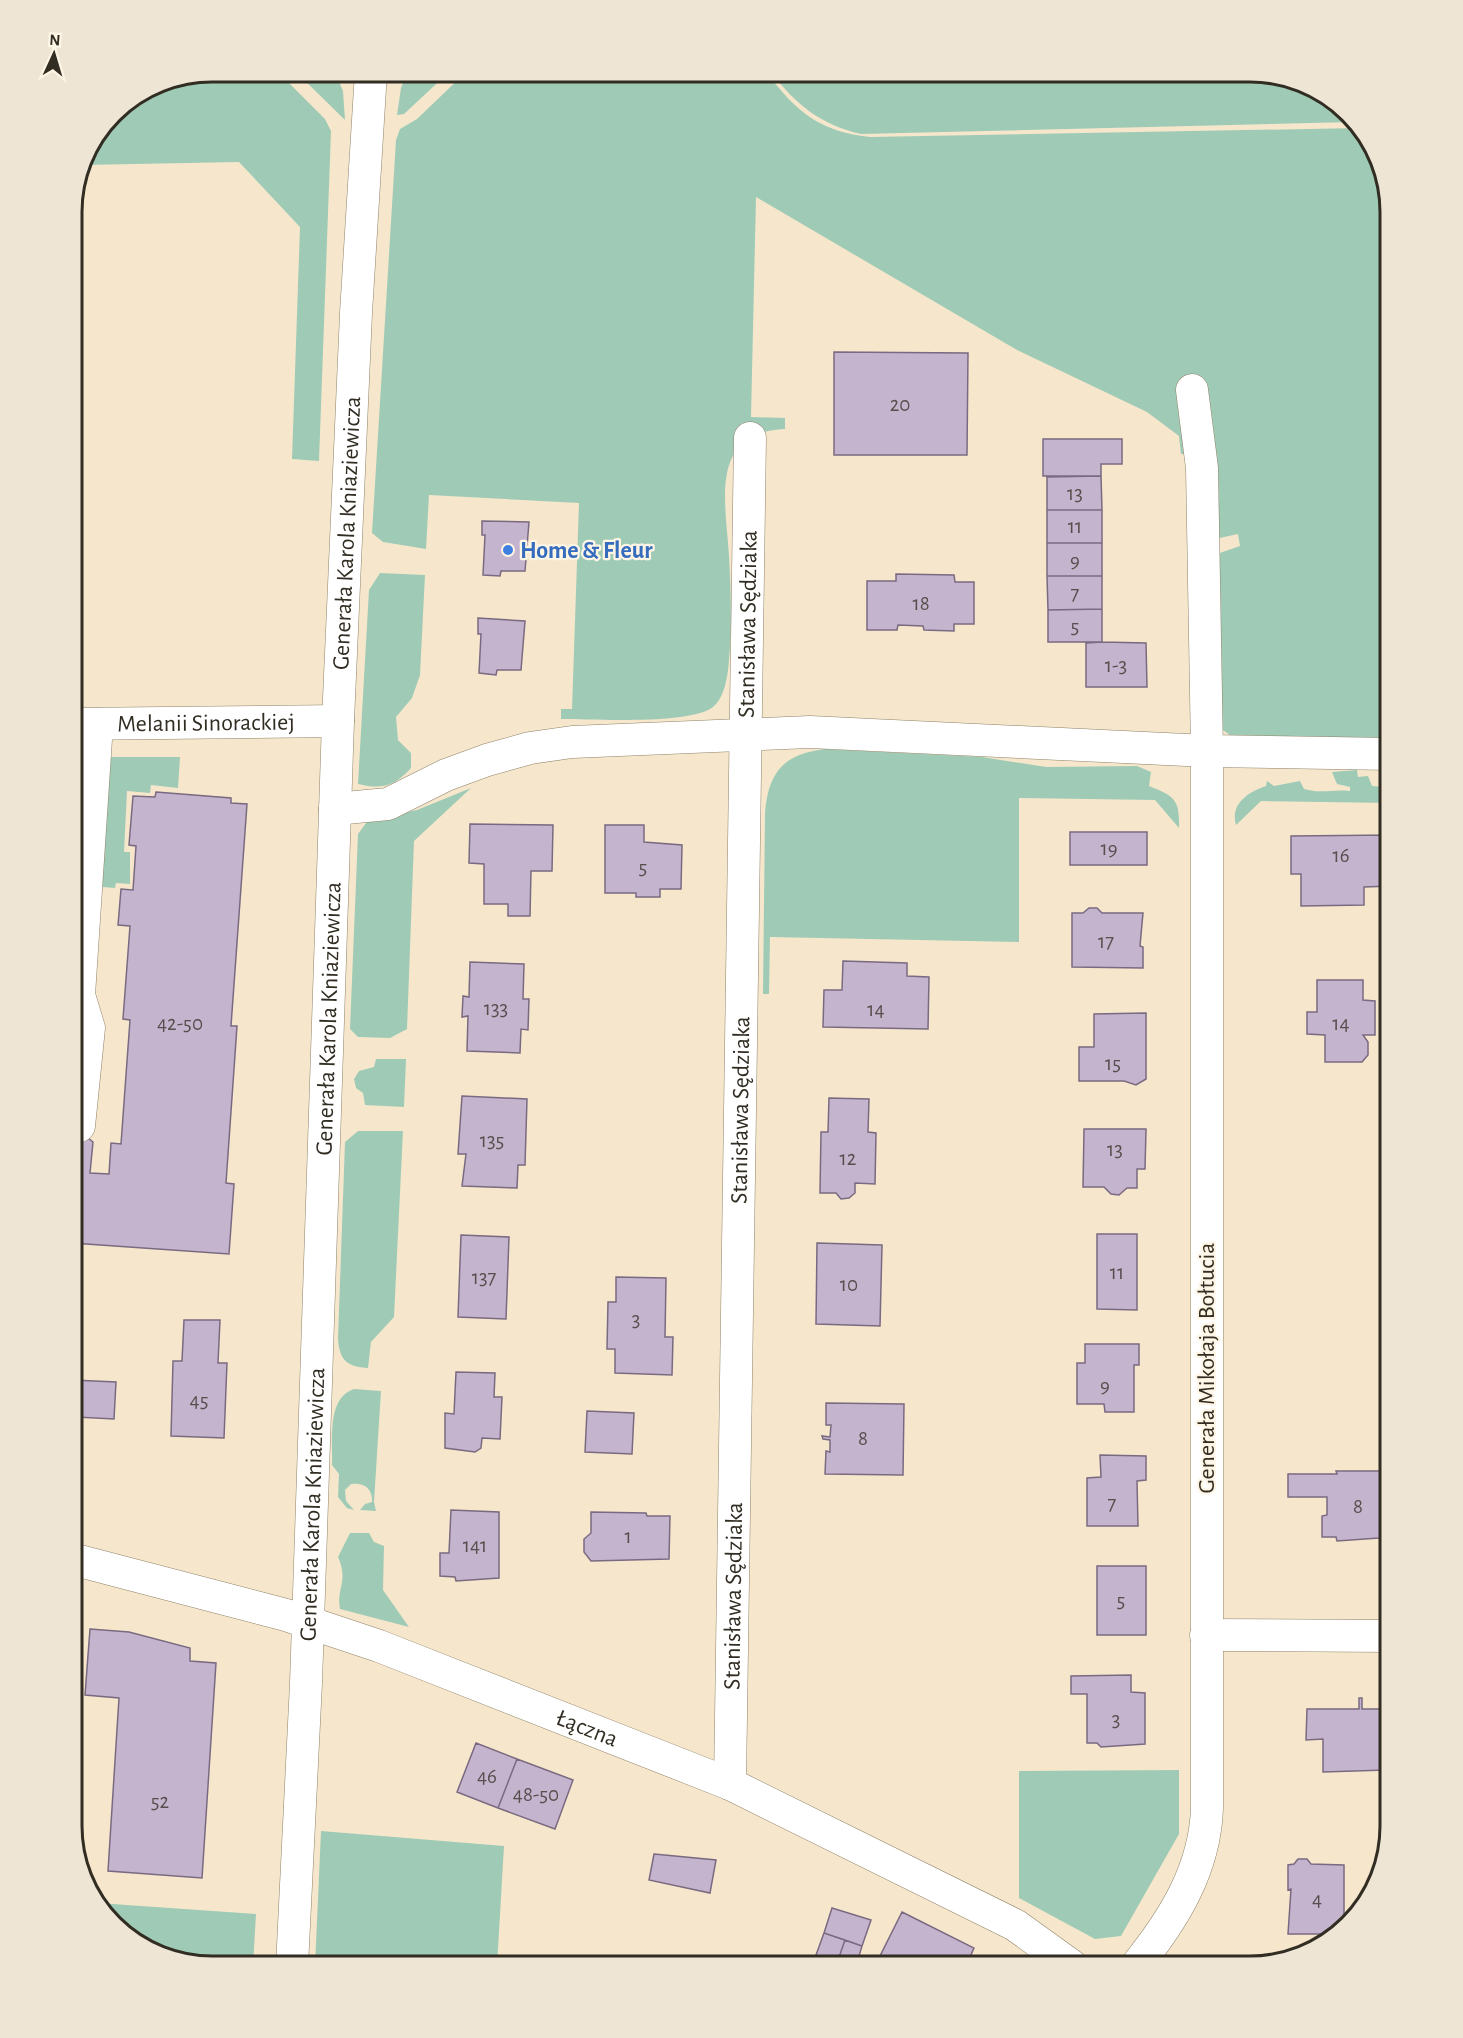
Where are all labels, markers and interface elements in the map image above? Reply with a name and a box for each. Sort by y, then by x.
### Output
north arrow [24,24,84,84]
text: N [49,32,61,48]
house number: 20 [890,394,910,415]
street label: Generała Karola Kniaziewicza [329,396,365,670]
house number: 13 [1067,483,1083,504]
house number: 11 [1068,516,1082,537]
street label: Stanisława Sędziaka [735,530,762,718]
place label: Home & Fleur [520,539,653,563]
marker: Home & Fleur [501,543,515,557]
house number: 9 [1070,550,1080,571]
house number: 7 [1071,583,1080,604]
house number: 18 [912,593,930,614]
house number: 5 [1071,616,1079,637]
house number: 1-3 [1105,655,1127,676]
street label: Melanii Sinorackiej [117,710,295,736]
house number: 19 [1100,838,1118,859]
house number: 16 [1332,845,1350,866]
house number: 5 [639,857,647,878]
street label: Generała Karola Kniaziewicza [313,881,346,1156]
house number: 17 [1098,931,1114,952]
house number: 133 [484,998,508,1019]
house number: 14 [867,999,885,1020]
house number: 42-50 [157,1013,203,1034]
house number: 14 [1332,1013,1350,1034]
street label: Stanisława Sędziaka [728,1016,754,1204]
house number: 15 [1105,1053,1121,1074]
house number: 135 [480,1130,504,1151]
house number: 13 [1107,1139,1123,1160]
house number: 12 [840,1148,856,1169]
street label: Generała Mikołaja Bołtucia [1195,1243,1219,1493]
house number: 11 [1110,1262,1124,1283]
house number: 137 [472,1267,497,1288]
house number: 10 [840,1274,858,1295]
house number: 3 [632,1309,640,1330]
street label: Generała Karola Kniaziewicza [296,1367,329,1642]
house number: 9 [1100,1375,1110,1396]
house number: 45 [190,1390,208,1411]
house number: 8 [858,1428,868,1449]
house number: 7 [1108,1493,1117,1514]
house number: 8 [1353,1496,1363,1517]
street label: Stanisława Sędziaka [720,1502,747,1690]
house number: 1 [624,1526,632,1547]
house number: 141 [463,1535,487,1556]
house number: 5 [1117,1590,1125,1611]
street label: Łączna [553,1706,621,1752]
house number: 3 [1112,1709,1120,1730]
house number: 46 [477,1766,497,1787]
house number: 48-50 [513,1784,559,1805]
house number: 52 [151,1791,169,1812]
house number: 4 [1312,1889,1322,1910]

